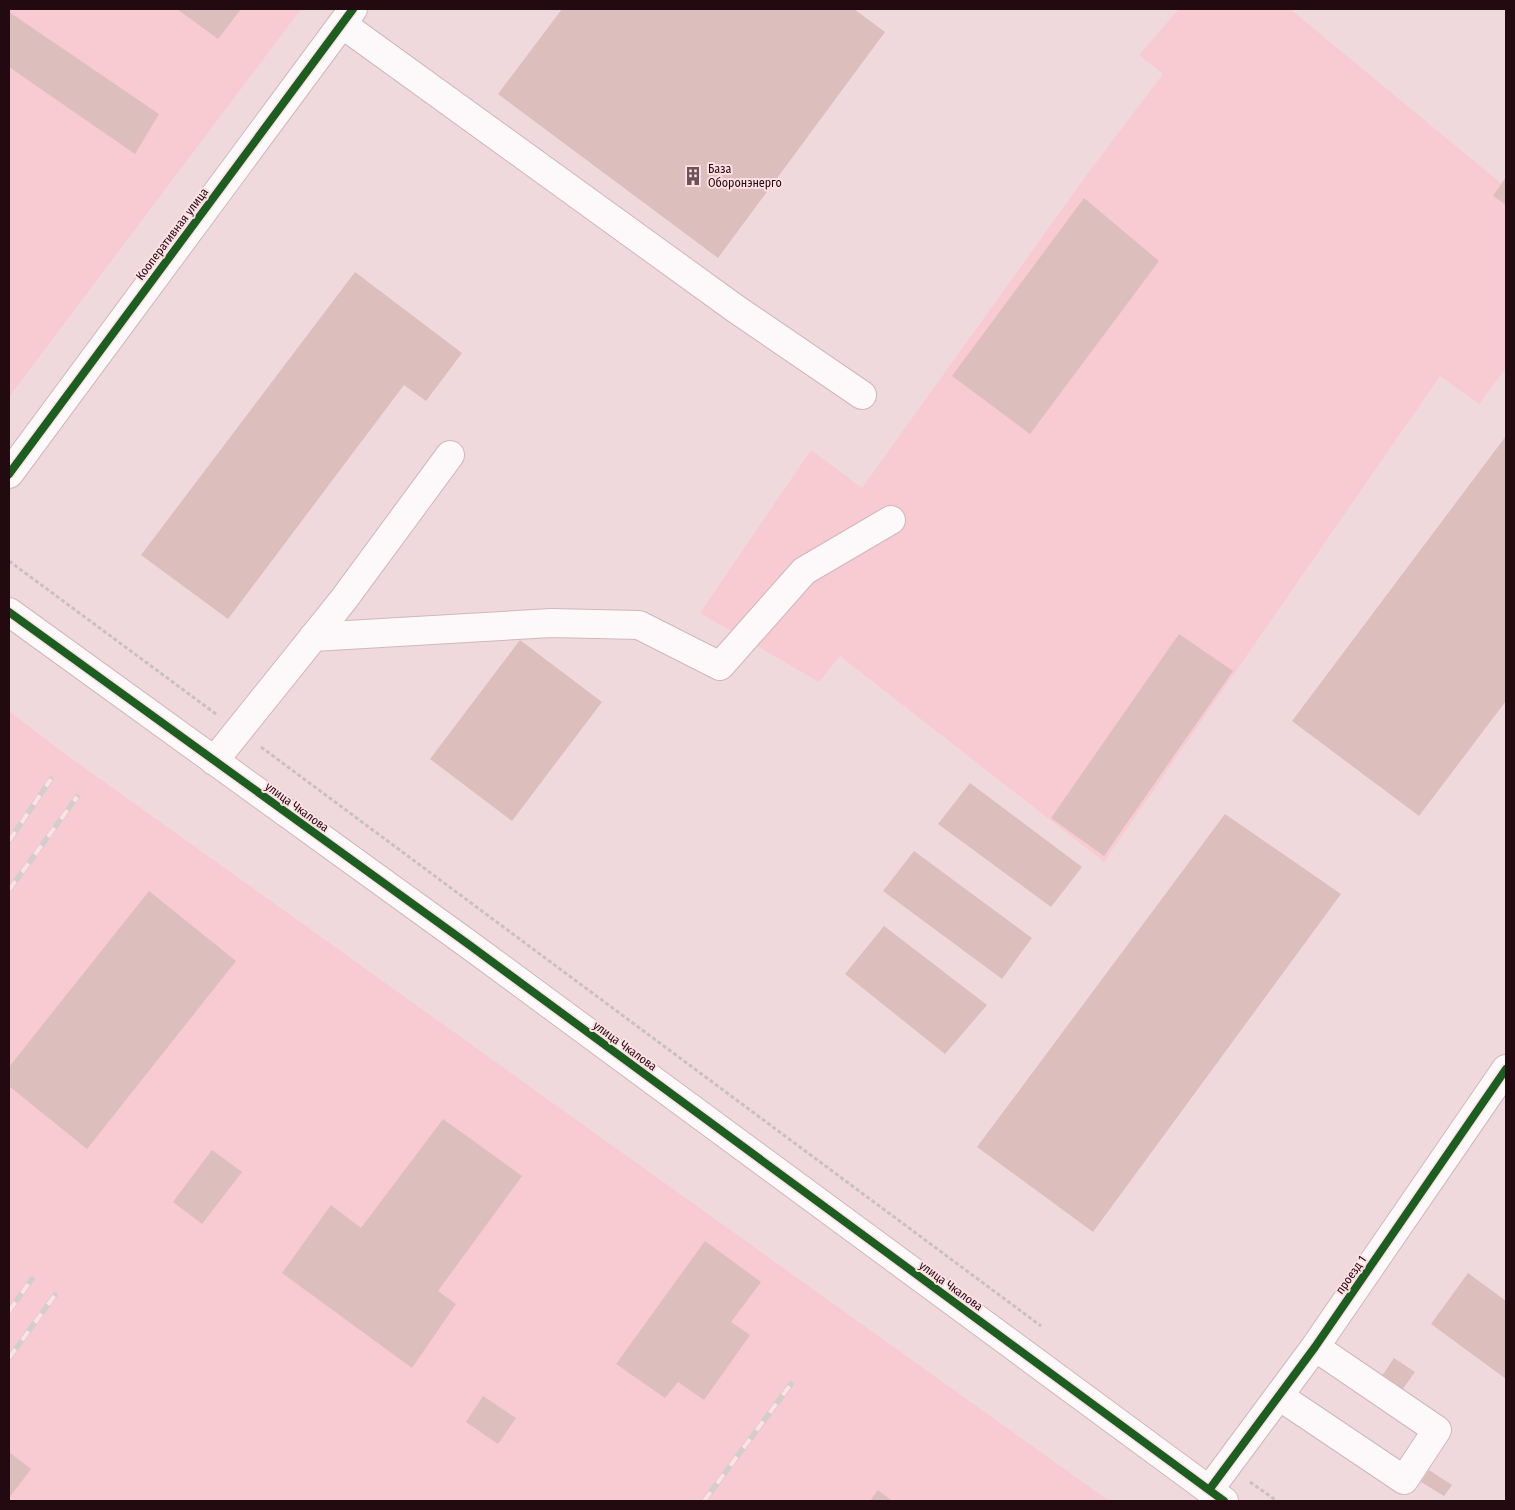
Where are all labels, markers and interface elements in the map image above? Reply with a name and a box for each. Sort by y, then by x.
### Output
place label: База Оборонэнерго [708,162,782,190]
building icon: База Оборонэнерго [682,165,704,187]
street label: Кооперативная улица [133,185,211,283]
street label: улица Чкалова [263,779,332,835]
street label: улица Чкалова [591,1018,660,1074]
street label: проезд 1 [1333,1253,1369,1297]
street label: улица Чкалова [917,1258,986,1314]

